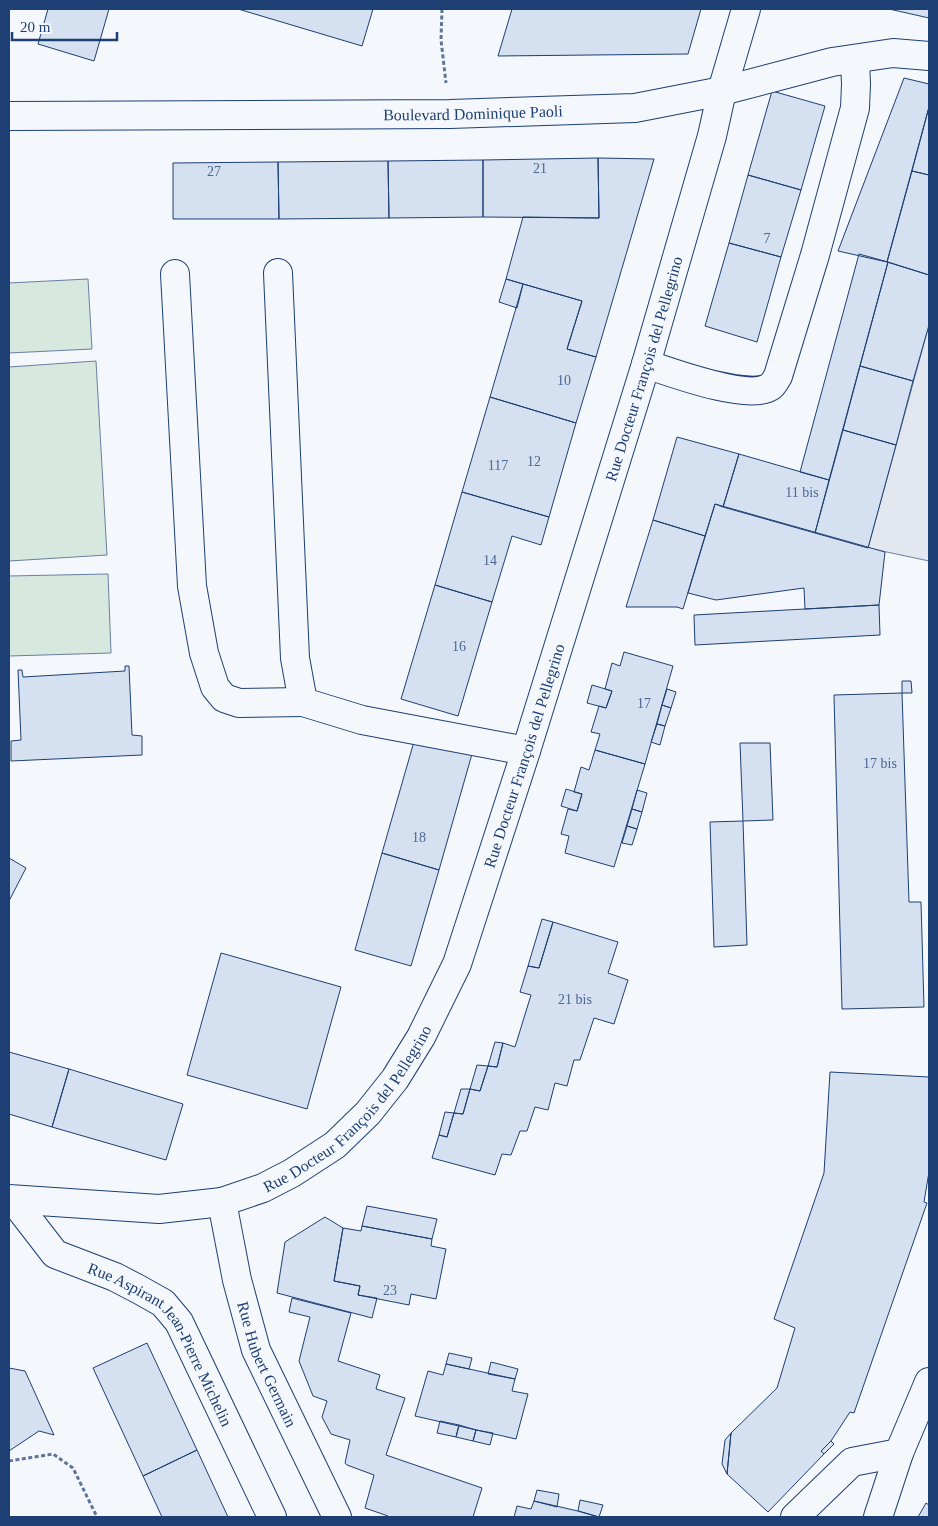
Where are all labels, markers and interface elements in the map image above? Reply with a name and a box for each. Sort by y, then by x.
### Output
scale bar [12,10,118,42]
text: 20 m [20,19,51,35]
street label: Boulevard Dominique Paoli [383,102,564,123]
house number: 21 [533,161,547,176]
house number: 27 [207,164,221,179]
house number: 7 [764,231,771,246]
street label: Rue Docteur François del Pellegrino [602,254,685,483]
house number: 10 [557,373,571,388]
house number: 12 [527,454,541,469]
house number: 117 [488,458,508,473]
house number: 11 bis [785,485,819,500]
house number: 14 [483,553,497,568]
house number: 16 [452,639,466,654]
street label: Rue Docteur François del Pellegrino [480,642,567,870]
house number: 17 [637,696,651,711]
house number: 17 bis [863,756,897,771]
house number: 18 [412,830,426,845]
house number: 21 bis [558,992,592,1007]
street label: Rue Docteur François del Pellegrino [260,1022,434,1195]
street label: Rue Aspirant Jean-Pierre Michelin [86,1259,236,1429]
house number: 23 [383,1283,397,1298]
street label: Rue Hubert Germain [235,1299,300,1429]

